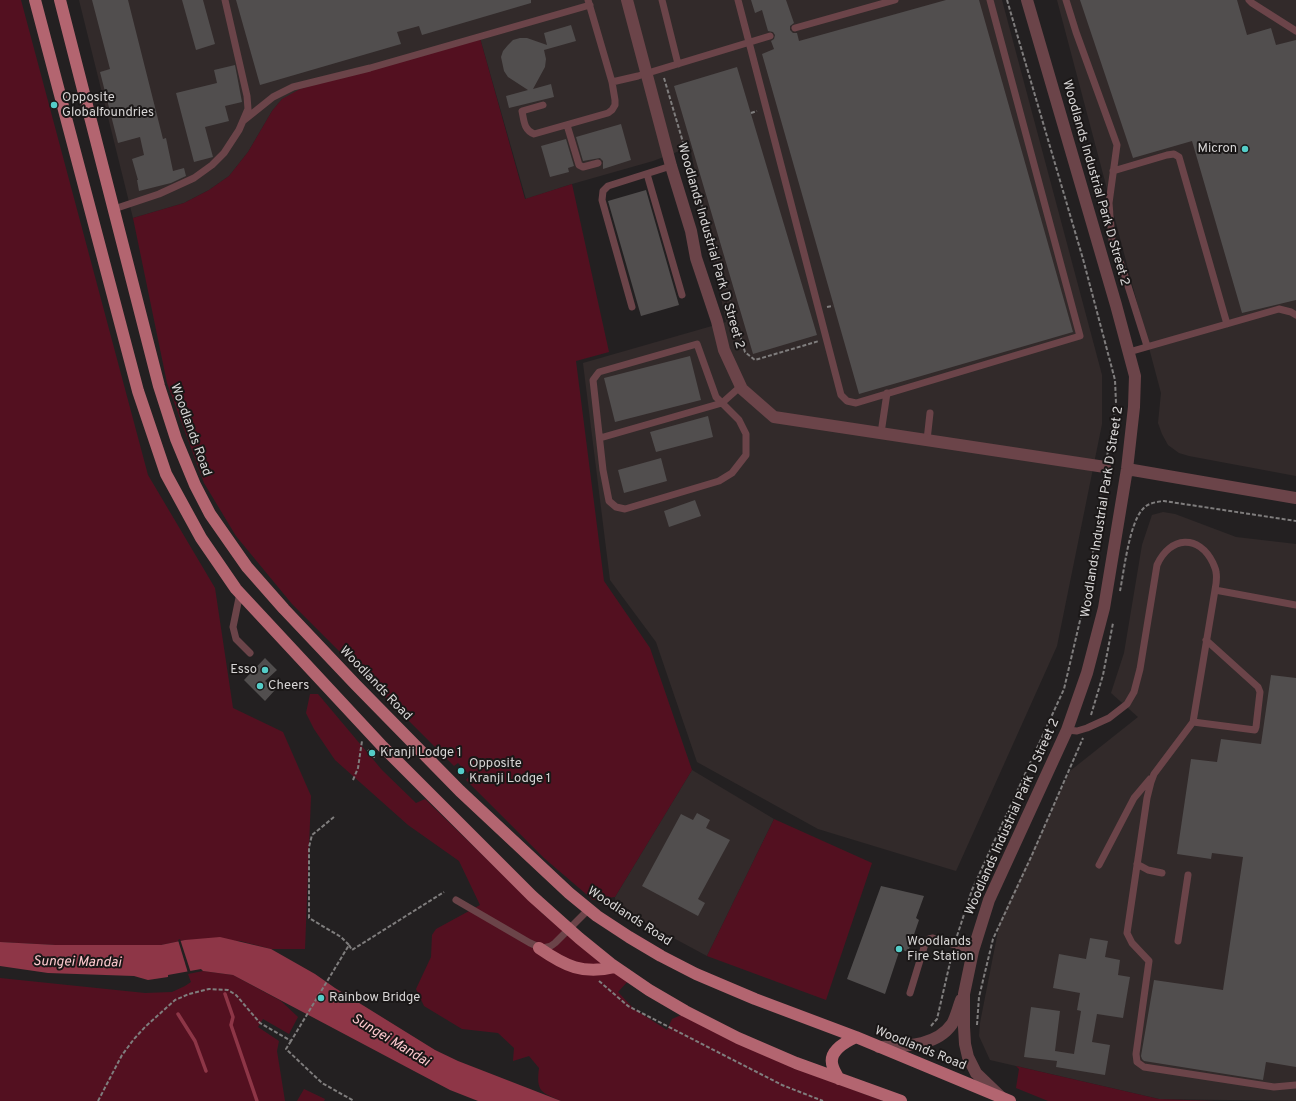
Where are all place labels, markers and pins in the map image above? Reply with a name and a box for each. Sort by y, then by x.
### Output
place label: Opposite Globalfoundries [62,90,154,121]
marker: Opposite Globalfoundries [49,100,59,110]
place label: Micron [1197,141,1237,157]
marker: Micron [1240,144,1250,154]
place label: Esso [230,662,257,678]
marker: Esso [260,665,270,675]
place label: Cheers [268,678,309,694]
marker: Cheers [255,681,265,691]
place label: Kranji Lodge 1 [380,745,462,761]
marker: Kranji Lodge 1 [367,748,377,758]
place label: Opposite Kranji Lodge 1 [469,756,551,787]
marker: Opposite Kranji Lodge 1 [456,766,466,776]
place label: Woodlands Fire Station [907,934,974,965]
marker: Woodlands Fire Station [894,944,904,954]
place label: Rainbow Bridge [329,990,420,1006]
marker: Rainbow Bridge [316,993,326,1003]

